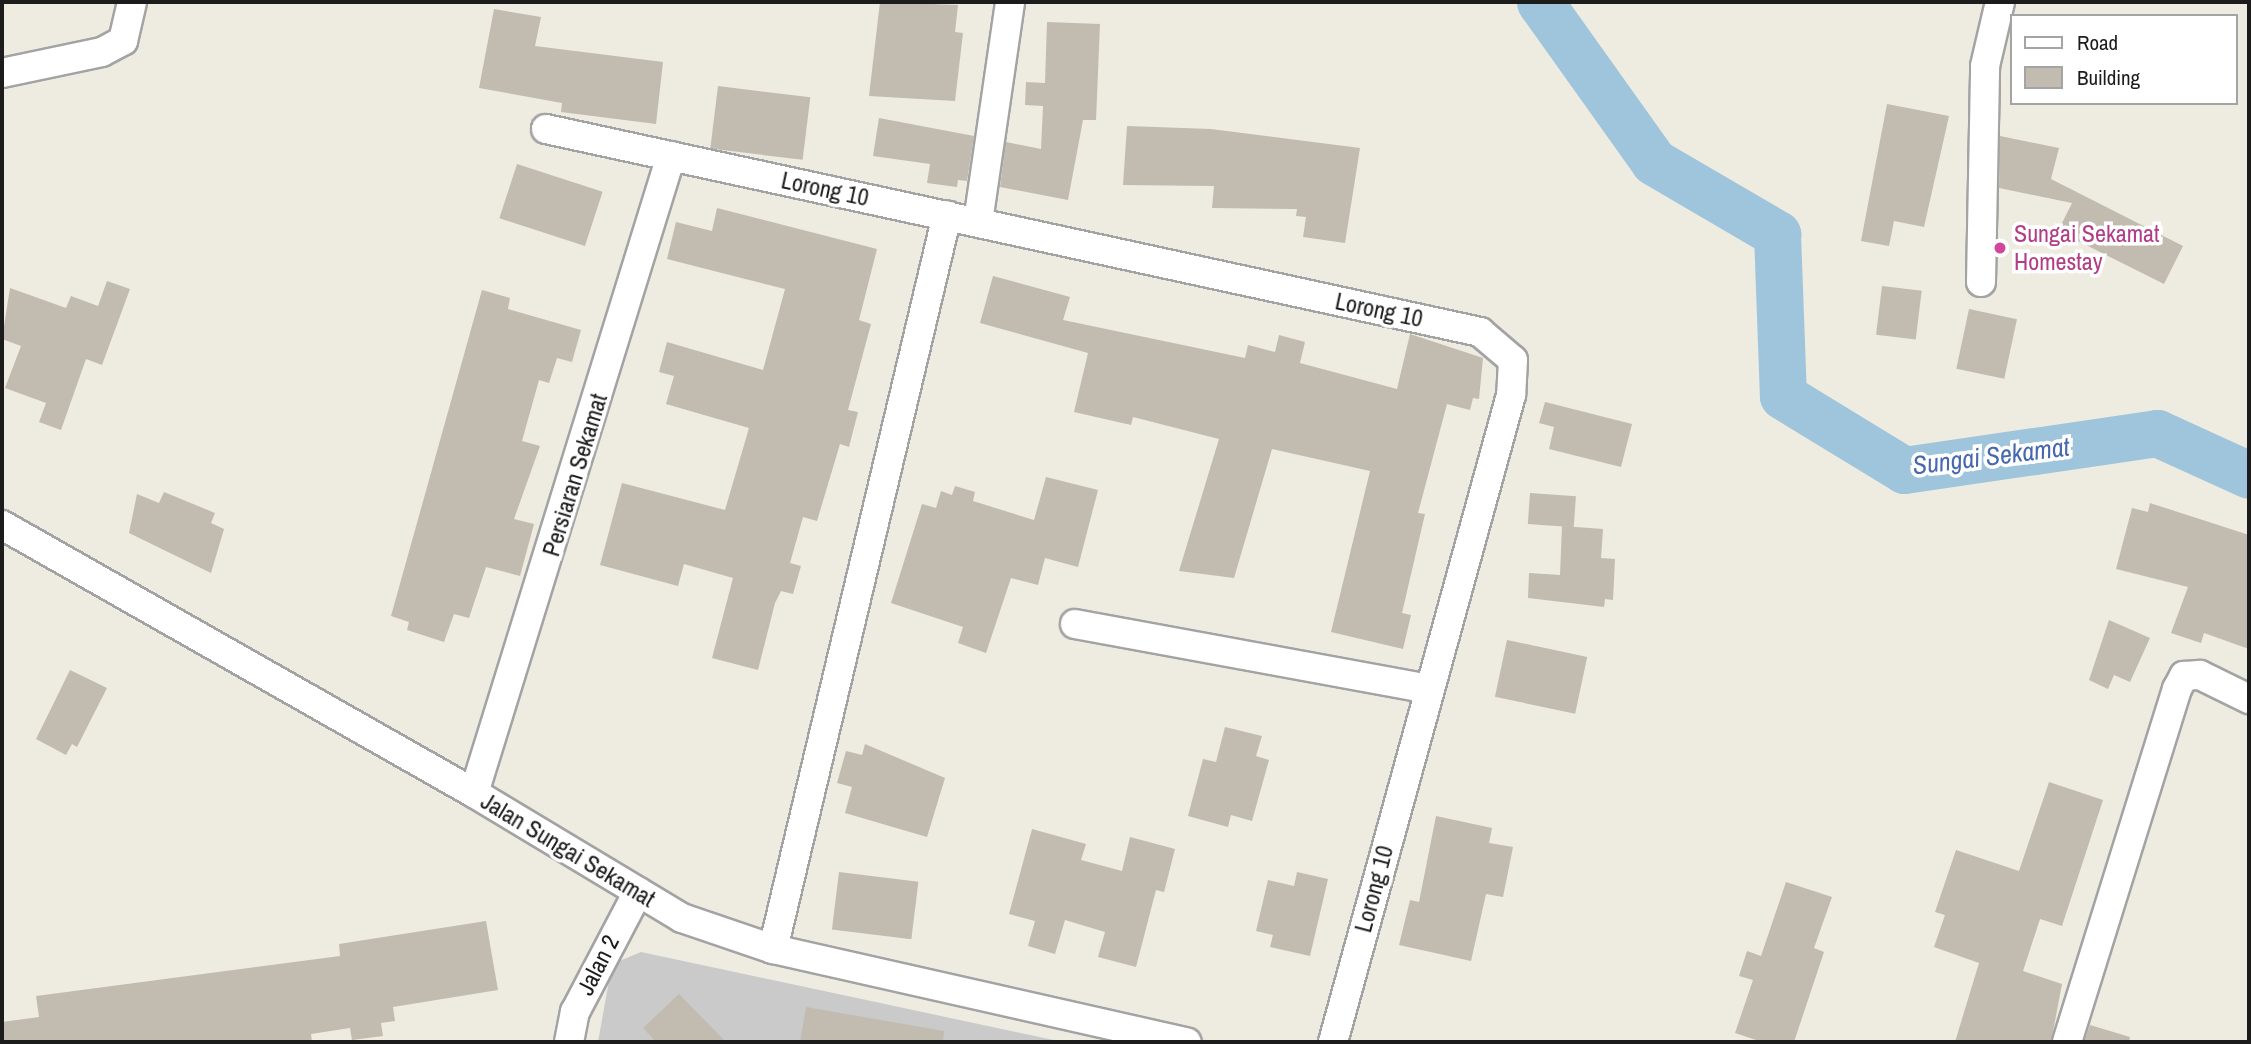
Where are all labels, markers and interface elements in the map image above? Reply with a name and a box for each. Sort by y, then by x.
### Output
legend [2010,14,2237,105]
text: Road [2077,28,2118,57]
text: Building [2077,63,2140,92]
street label: Lorong 10 [779,166,871,212]
place label: Sungai Sekamat Homestay [2014,220,2160,276]
marker: Sungai Sekamat Homestay [1992,240,2008,256]
street label: Lorong 10 [1333,287,1425,333]
street label: Persiaran Sekamat [537,390,613,560]
water label: Sungai Sekamat [1911,431,2071,481]
street label: Jalan Sungai Sekamat [476,787,660,913]
street label: Lorong 10 [1349,842,1399,936]
street label: Jalan 2 [571,930,625,1000]

